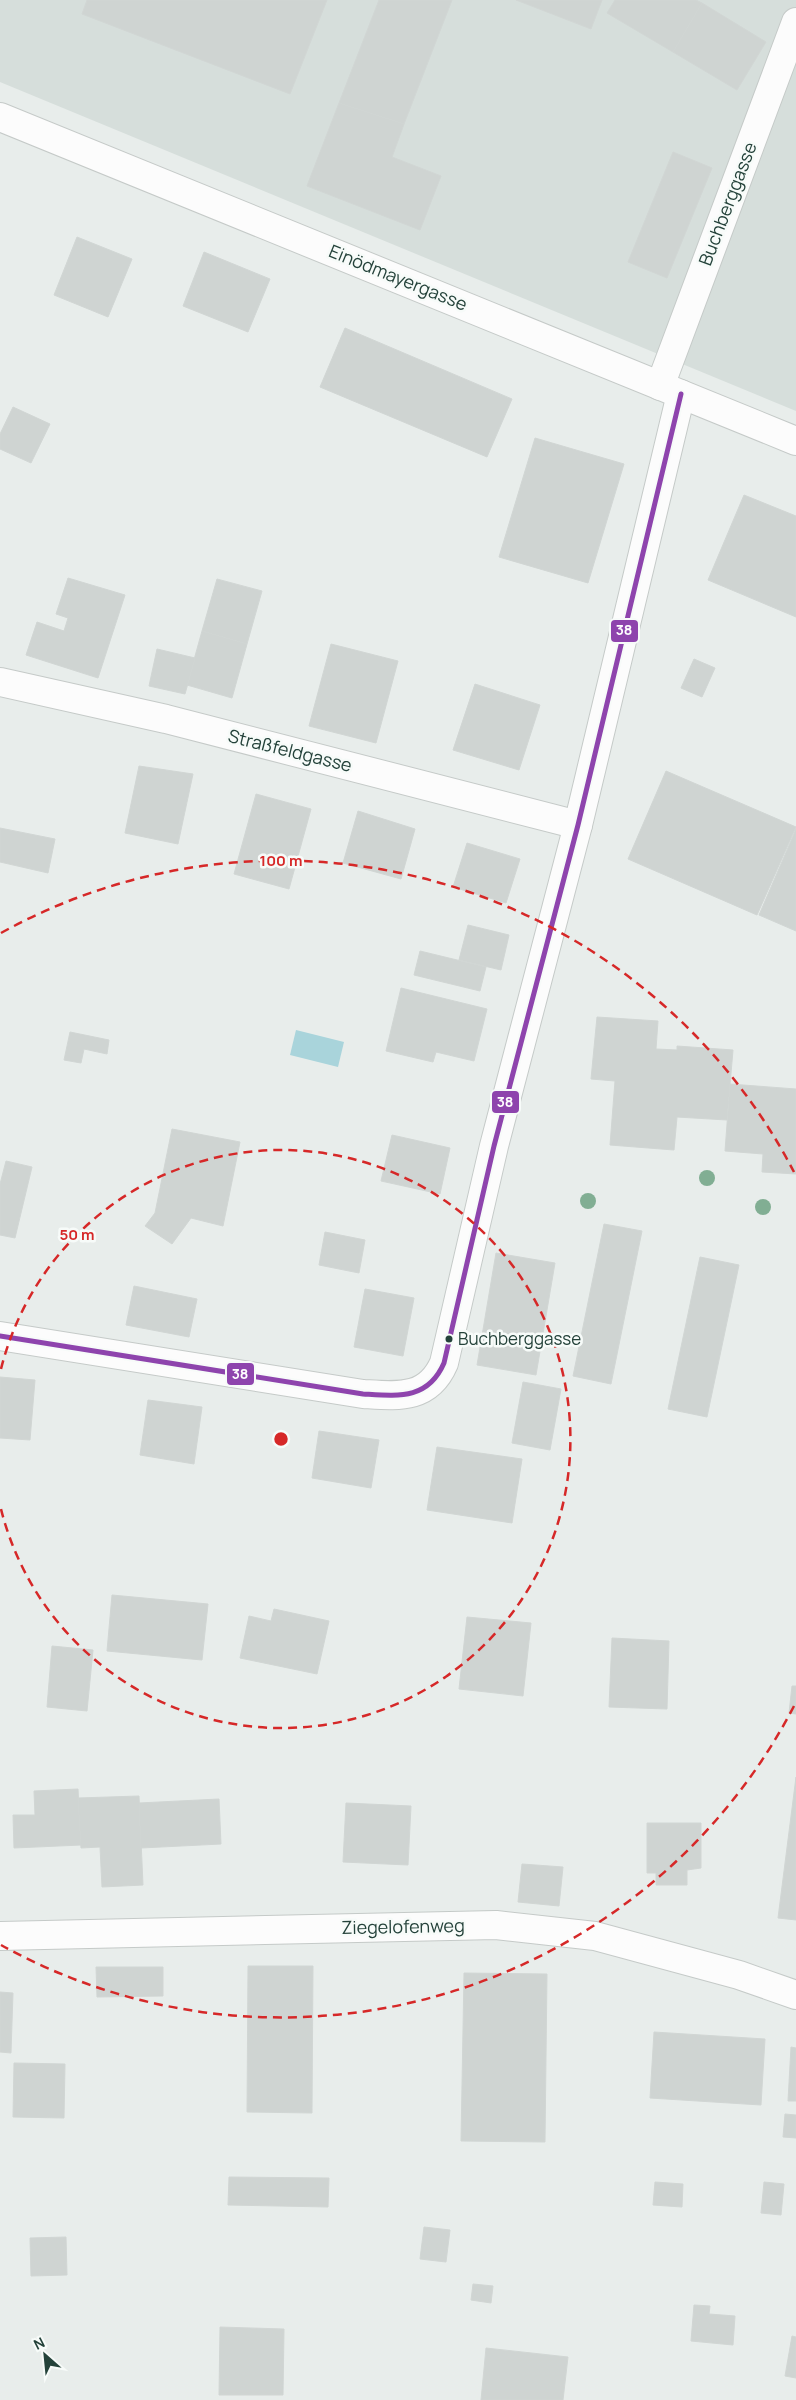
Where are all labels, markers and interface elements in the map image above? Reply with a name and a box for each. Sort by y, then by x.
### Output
street label: Buchberggasse [692,138,762,269]
street label: Einödmayergasse [326,238,471,316]
line badge: 38 [610,619,639,643]
text: 38 [616,620,632,639]
street label: Straßfeldgasse [226,723,355,777]
text: 100 m [260,850,302,871]
line badge: 38 [491,1090,520,1114]
text: 38 [497,1092,513,1111]
text: 50 m [59,1224,95,1245]
place label: Buchberggasse [458,1327,581,1350]
marker: Buchberggasse [444,1334,454,1344]
line badge: 38 [226,1362,255,1386]
text: 38 [232,1364,248,1383]
centre of rings [272,1430,290,1448]
street label: Ziegelofenweg [341,1913,465,1939]
north arrow [20,2330,70,2380]
text: N [30,2332,48,2354]

